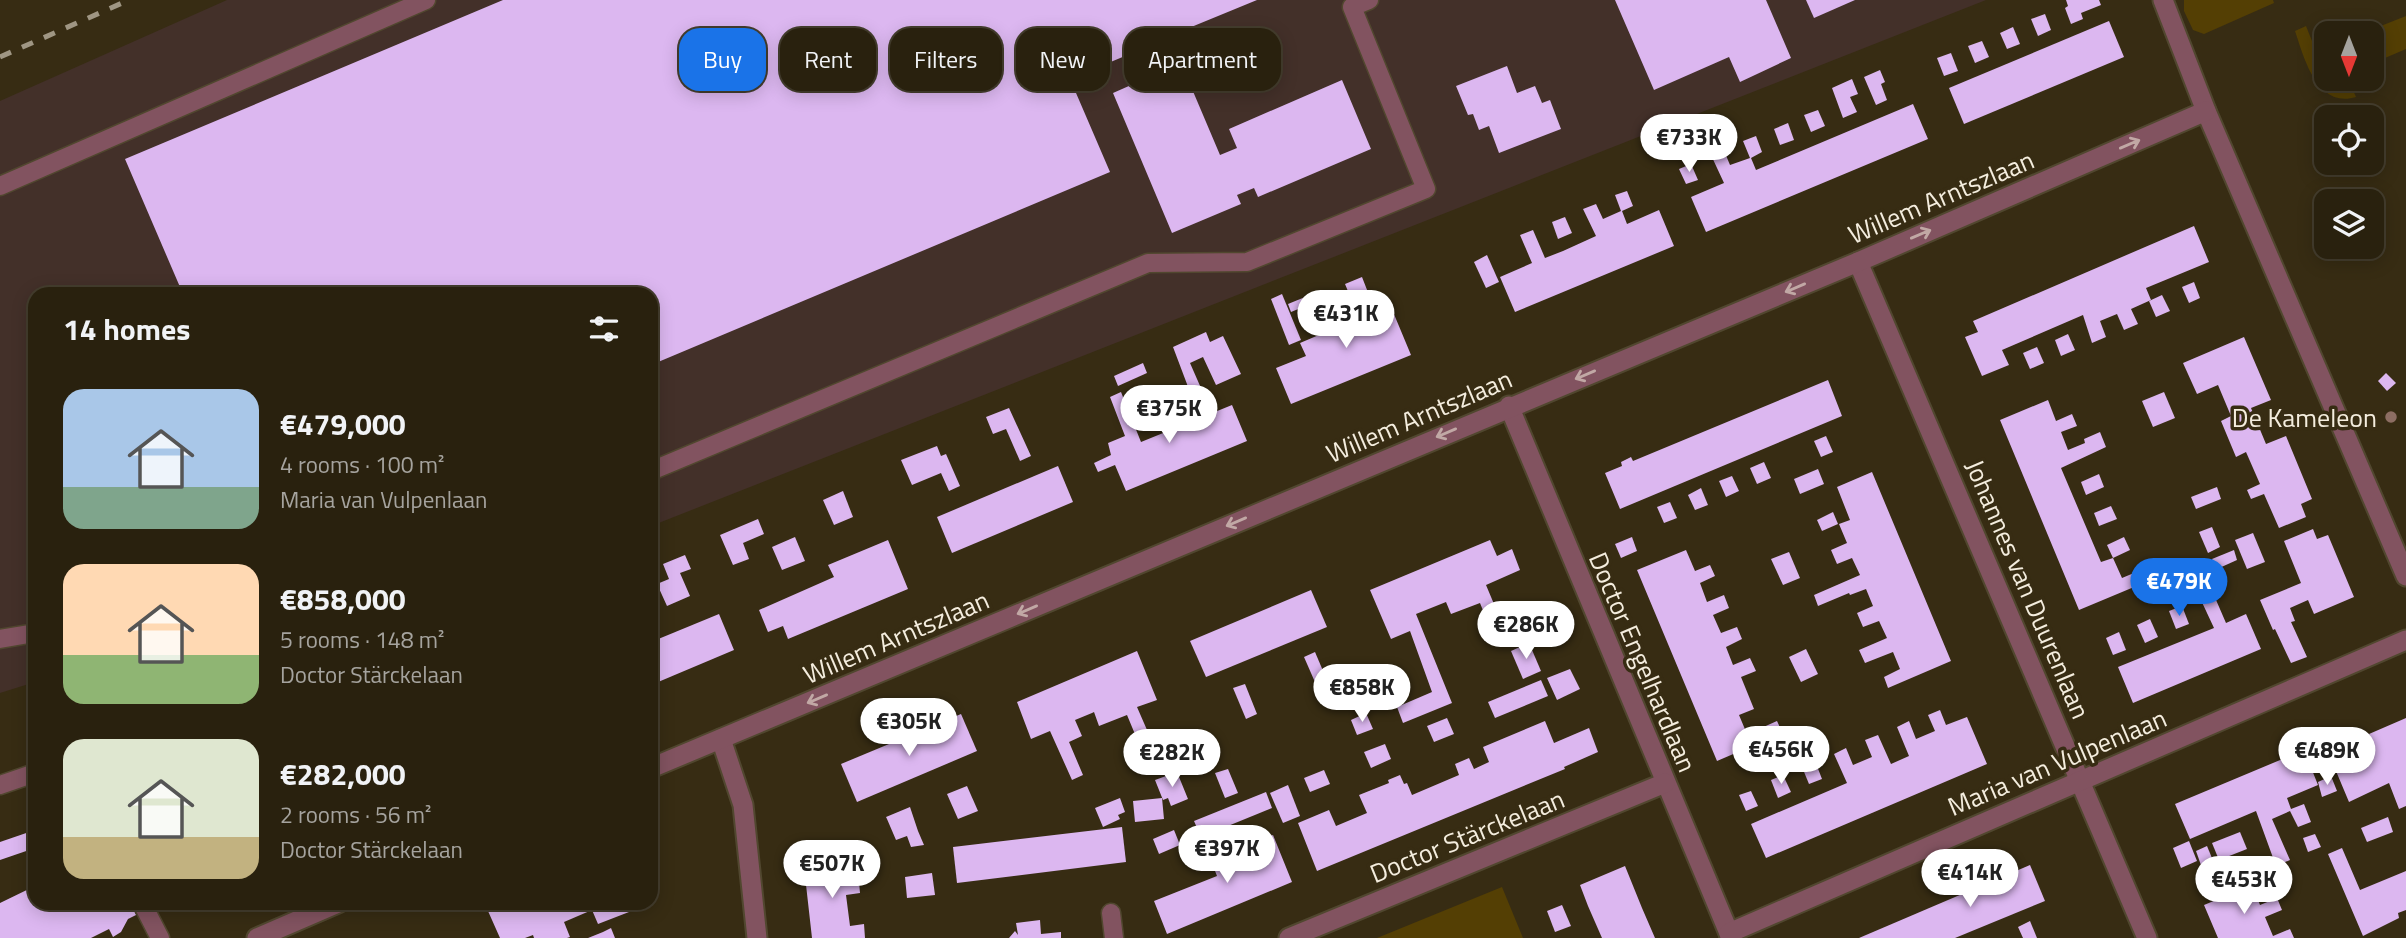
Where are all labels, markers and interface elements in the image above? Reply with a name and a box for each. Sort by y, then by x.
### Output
north arrow [2314,21,2384,91]
map controls [2314,21,2384,259]
chip: Buy [679,28,766,91]
chip: Rent [780,28,876,91]
chip: Filters [890,28,1002,91]
chip: New [1016,28,1110,91]
chip: Apartment [1124,28,1281,91]
button: locate [2314,105,2384,175]
pin: €733K [1640,114,1738,174]
text: €733K [1656,119,1722,154]
one-way arrow [2119,137,2140,150]
street label: Willem Arntszlaan [1842,140,2040,254]
button: layers [2314,189,2384,259]
one-way arrow [1910,227,1931,240]
one-way arrow [1785,282,1807,295]
pin: €431K [1297,290,1395,350]
text: €431K [1313,295,1379,330]
text: 14 homes [63,306,190,352]
icon: filters [585,310,623,348]
street label: Willem Arntszlaan [1320,359,1518,473]
one-way arrow [1575,369,1596,382]
pin: €375K [1120,386,1218,445]
text: €375K [1136,390,1202,425]
place label: De Kameleon [2232,398,2377,437]
text: €479,000 [280,401,406,447]
marker: De Kameleon [2383,409,2399,425]
icon: home [119,417,203,501]
one-way arrow [1436,427,1457,440]
text: 4 rooms · 100 m² [280,447,444,482]
street label: Johannes van Duurenlaan [1956,453,2100,725]
text: Maria van Vulpenlaan [280,482,487,517]
one-way arrow [1226,516,1248,529]
street label: Doctor Engelhardlaan [1579,546,1707,778]
pin: €479K [2130,558,2228,618]
text: €479K [2146,563,2212,598]
text: €858,000 [280,576,406,622]
street label: Willem Arntszlaan [797,580,995,694]
icon: home [119,592,203,676]
pin: €286K [1477,602,1575,661]
one-way arrow [1017,604,1038,617]
text: €286K [1493,606,1559,641]
text: 5 rooms · 148 m² [280,622,444,657]
text: Doctor Stärckelaan [280,657,463,692]
pin: €858K [1313,664,1411,724]
text: €858K [1329,669,1395,704]
one-way arrow [807,693,828,706]
pin: €305K [860,698,958,758]
street label: Maria van Vulpenlaan [1941,698,2173,826]
text: €305K [876,703,942,738]
pin: €456K [1732,726,1830,786]
pin: €489K [2278,728,2376,787]
pin: €282K [1123,730,1221,789]
text: €456K [1748,731,1814,766]
text: €489K [2294,732,2360,767]
text: €282K [1139,734,1205,769]
text: €282,000 [280,751,406,797]
icon: home [119,767,203,851]
street label: Doctor Stärckelaan [1364,779,1570,893]
text: 2 rooms · 56 m² [280,797,431,832]
pin: €397K [1178,826,1276,885]
text: €397K [1194,830,1260,865]
text: Doctor Stärckelaan [280,832,463,867]
pin: €507K [783,841,881,900]
text: €507K [799,845,865,880]
pin: €414K [1921,850,2019,909]
text: €414K [1937,854,2003,889]
pin: €453K [2195,856,2293,916]
text: €453K [2211,861,2277,896]

